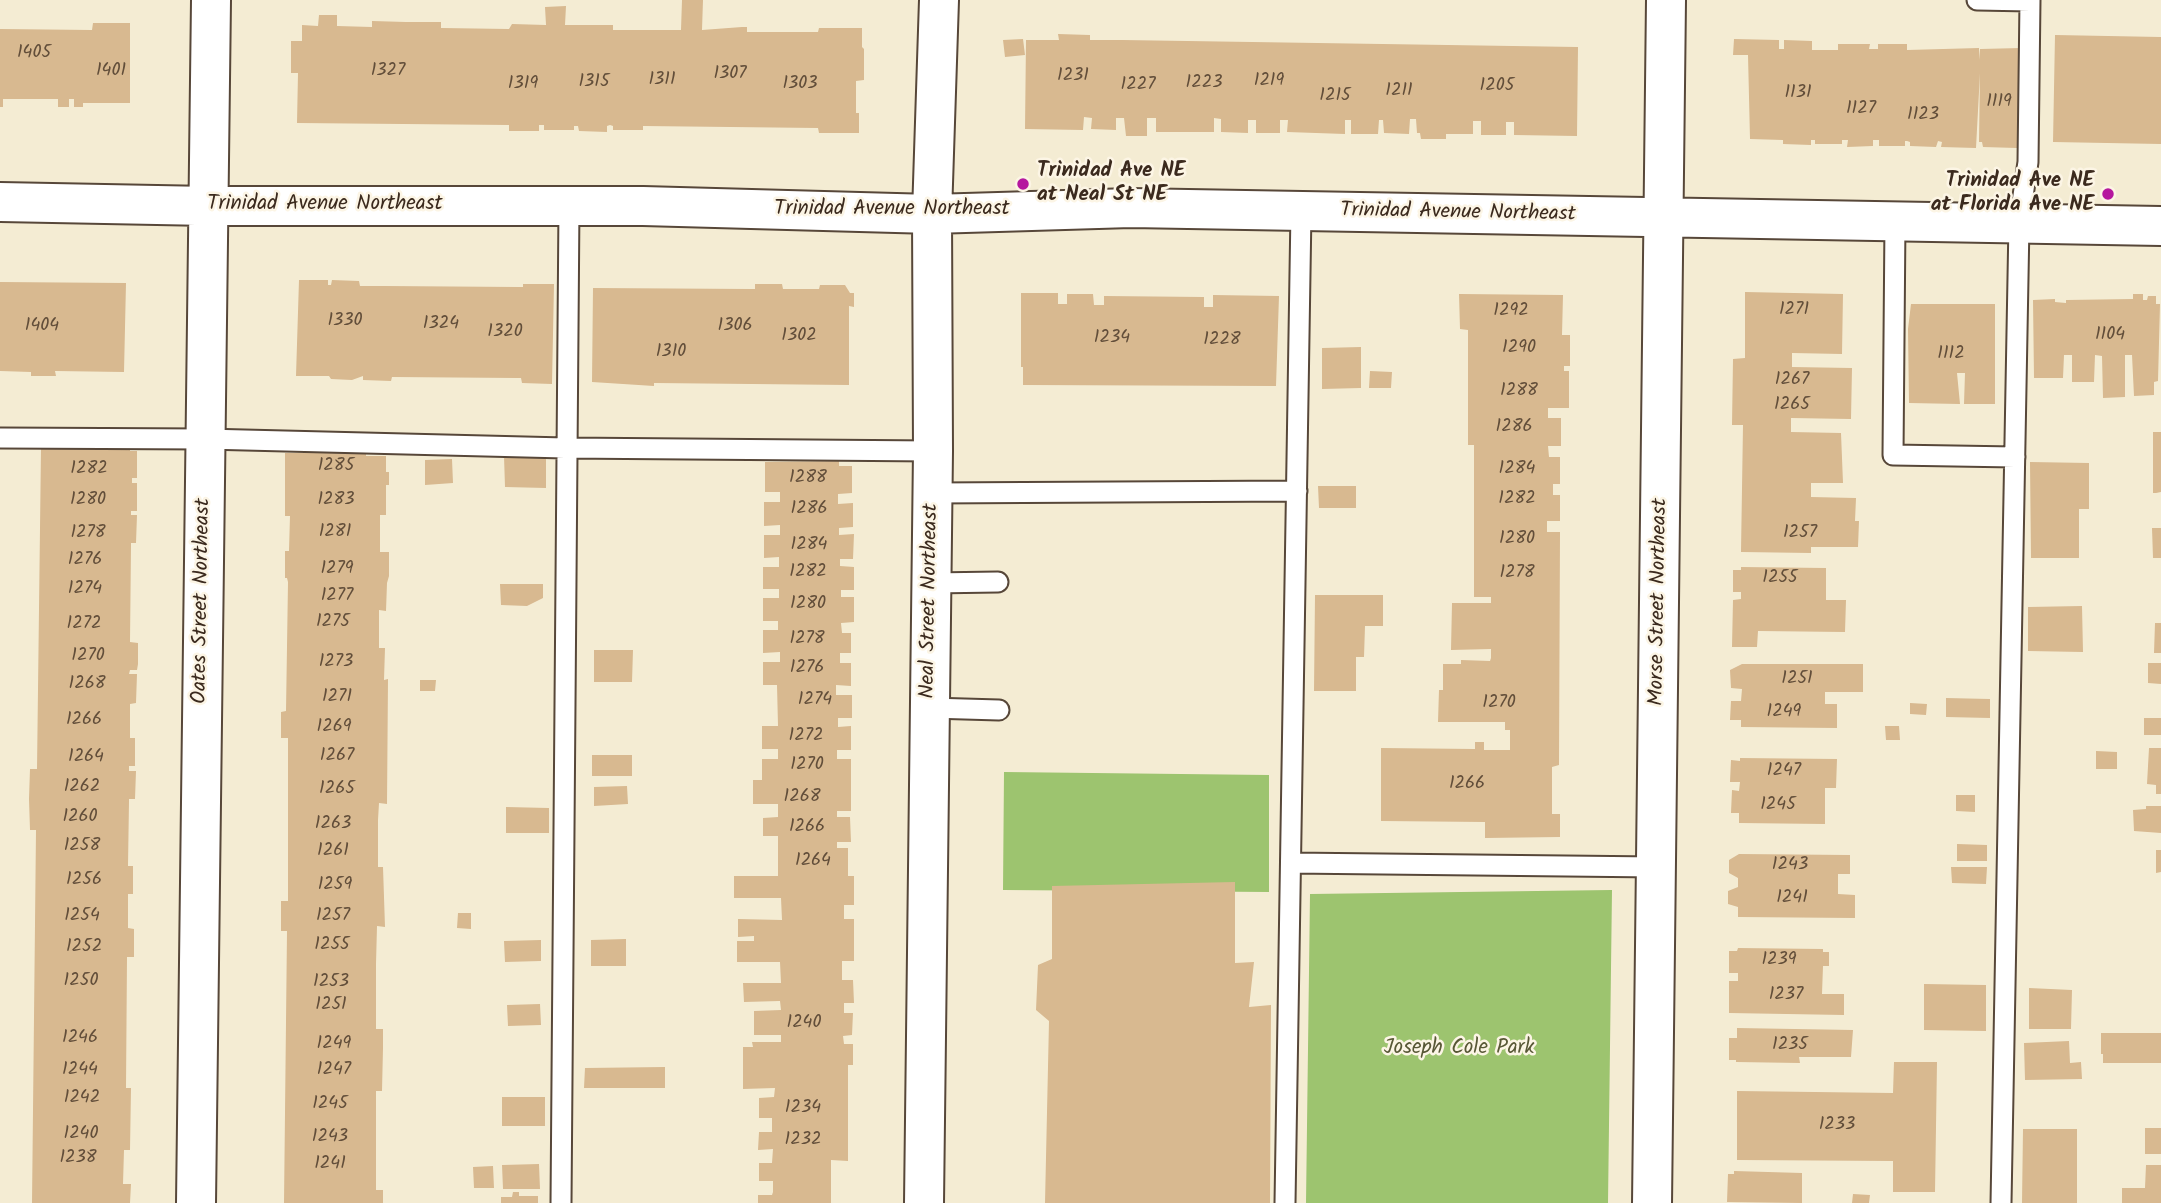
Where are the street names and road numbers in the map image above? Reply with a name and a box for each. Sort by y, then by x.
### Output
street label: Trinidad Avenue Northeast [207,192,443,218]
street label: Trinidad Avenue Northeast [774,197,1010,223]
street label: Trinidad Avenue Northeast [1340,199,1576,229]
street label: Oates Street Northeast [189,498,217,704]
street label: Morse Street Northeast [1646,498,1674,706]
street label: Neal Street Northeast [917,503,945,699]

